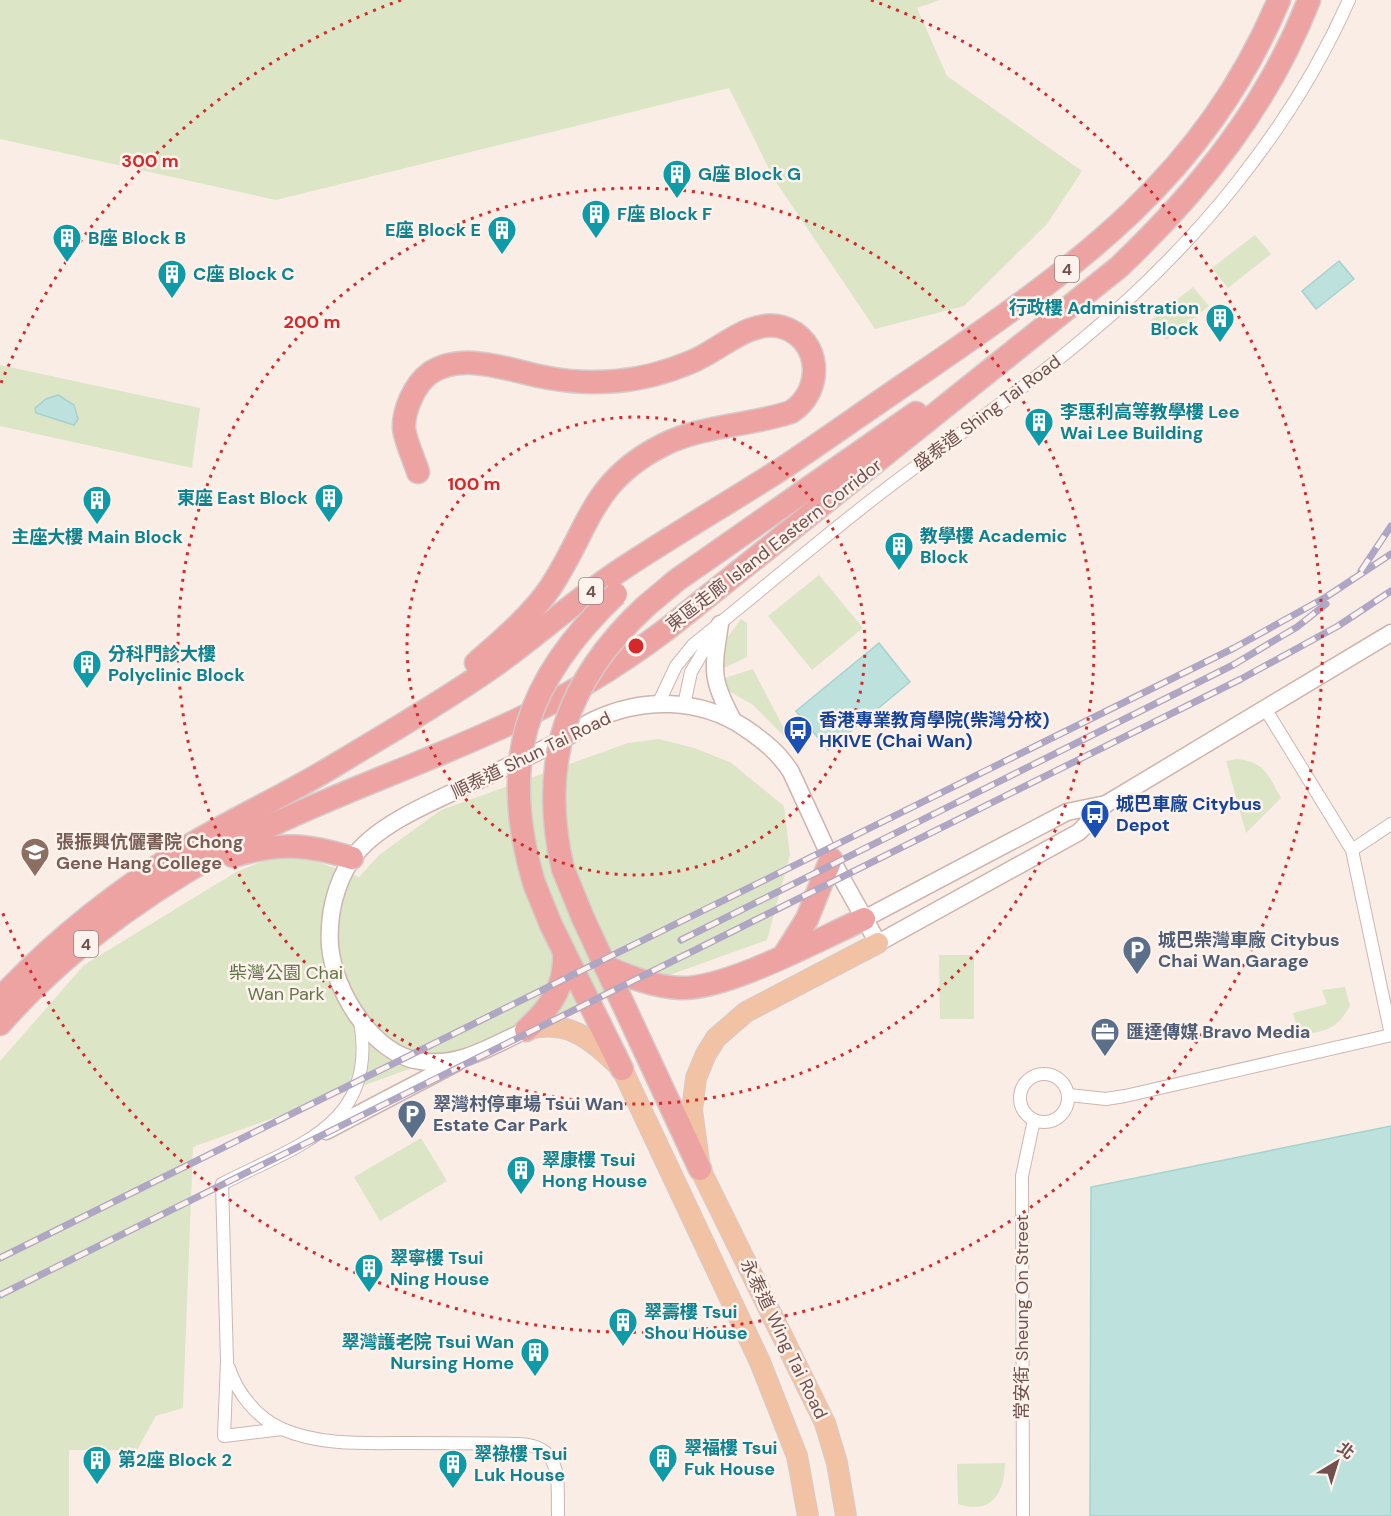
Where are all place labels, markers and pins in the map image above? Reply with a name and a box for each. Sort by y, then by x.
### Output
building icon: G座 Block G [661,158,693,200]
place label: G座 Block G [698,162,801,186]
building icon: F座 Block F [580,198,612,240]
place label: F座 Block F [617,202,712,226]
building icon: E座 Block E [486,214,518,256]
place label: E座 Block E [385,218,481,242]
building icon: B座 Block B [51,222,83,264]
place label: B座 Block B [88,226,186,250]
building icon: C座 Block C [156,258,188,300]
place label: C座 Block C [193,262,295,286]
place label: 行政樓 Administration Block [1009,296,1200,341]
building icon: 行政樓 Administration Block [1204,302,1236,344]
place label: 李惠利高等教學樓 Lee Wai Lee Building [1060,400,1240,445]
building icon: 李惠利高等教學樓 Lee Wai Lee Building [1023,406,1055,448]
building icon: 東座 East Block [313,482,345,524]
building icon: 主座大樓 Main Block [81,484,113,526]
place label: 東座 East Block [177,486,309,510]
place label: 教學樓 Academic Block [920,524,1068,569]
place label: 主座大樓 Main Block [11,525,183,549]
building icon: 教學樓 Academic Block [883,530,915,572]
centre of rings [626,636,646,656]
place label: 分科門診大樓 Polyclinic Block [108,642,246,687]
building icon: 分科門診大樓 Polyclinic Block [71,648,103,690]
place label: 香港專業教育學院(柴灣分校) HKIVE (Chai Wan) [819,708,1050,753]
bus stop icon: 香港專業教育學院(柴灣分校) HKIVE (Chai Wan) [782,714,814,756]
place label: 城巴車廠 Citybus Depot [1116,792,1262,837]
bus stop icon: 城巴車廠 Citybus Depot [1079,798,1111,840]
place label: 張振興伉儷書院 Chong Gene Hang College [56,830,243,875]
school or university icon: 張振興伉儷書院 Chong Gene Hang College [19,836,51,878]
place label: 城巴柴灣車廠 Citybus Chai Wan Garage [1158,928,1340,973]
parking icon: 城巴柴灣車廠 Citybus Chai Wan Garage [1121,934,1153,976]
office icon: 匯達傳媒 Bravo Media [1089,1016,1121,1058]
place label: 匯達傳媒 Bravo Media [1126,1020,1310,1044]
place label: 翠灣村停車場 Tsui Wan Estate Car Park [433,1092,624,1137]
parking icon: 翠灣村停車場 Tsui Wan Estate Car Park [396,1098,428,1140]
place label: 翠康樓 Tsui Hong House [542,1148,647,1193]
building icon: 翠康樓 Tsui Hong House [505,1154,537,1196]
place label: 翠寧樓 Tsui Ning House [390,1246,490,1291]
building icon: 翠寧樓 Tsui Ning House [353,1252,385,1294]
place label: 翠壽樓 Tsui Shou House [644,1300,748,1345]
building icon: 翠壽樓 Tsui Shou House [607,1306,639,1348]
place label: 翠灣護老院 Tsui Wan Nursing Home [341,1330,514,1375]
building icon: 翠灣護老院 Tsui Wan Nursing Home [519,1336,551,1378]
place label: 翠福樓 Tsui Fuk House [684,1436,777,1481]
place label: 翠祿樓 Tsui Luk House [474,1442,567,1487]
building icon: 翠福樓 Tsui Fuk House [647,1442,679,1484]
building icon: 第2座 Block 2 [81,1444,113,1486]
place label: 第2座 Block 2 [118,1448,232,1472]
building icon: 翠祿樓 Tsui Luk House [437,1448,469,1490]

